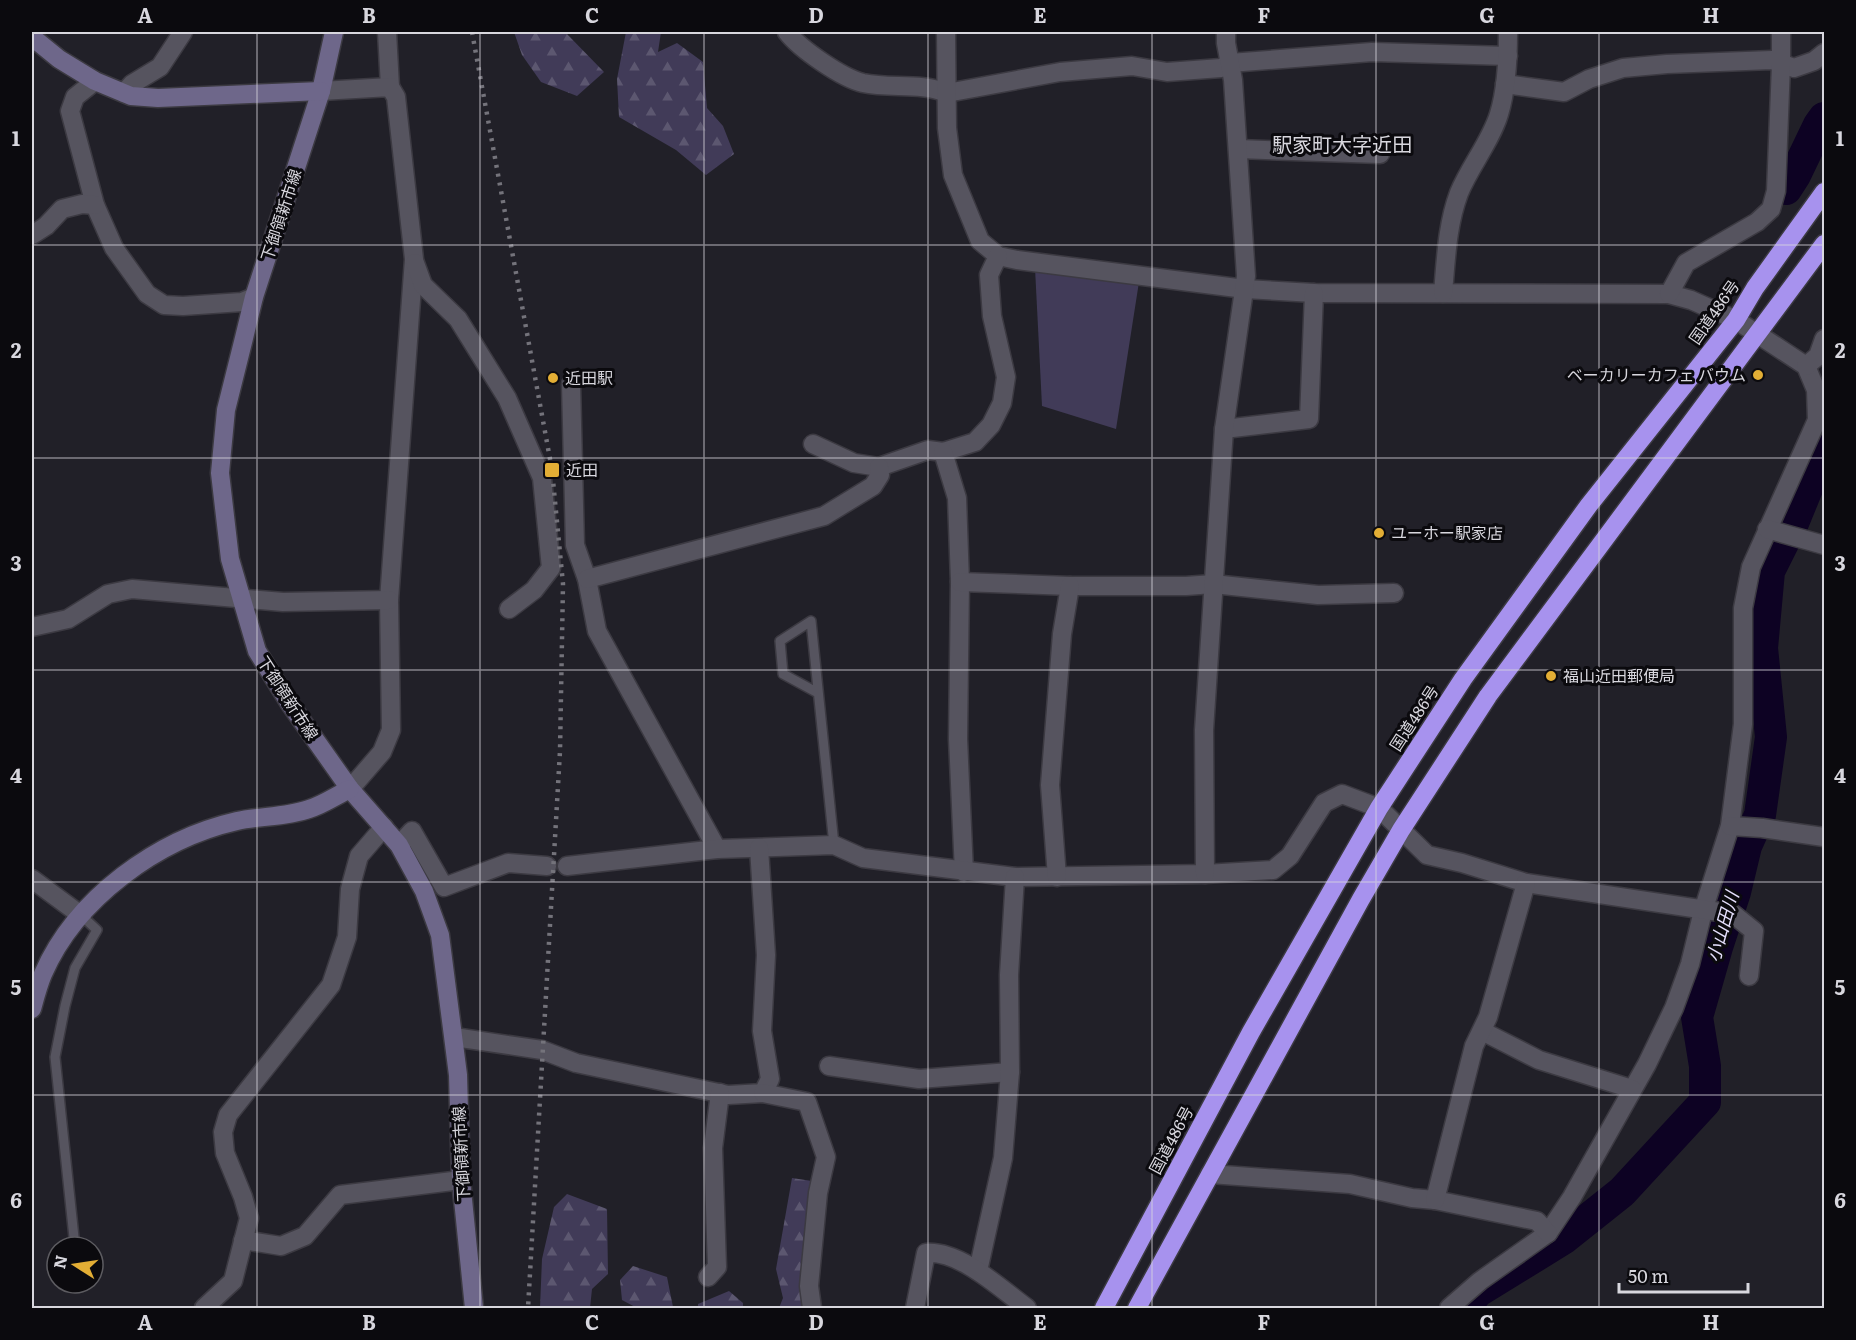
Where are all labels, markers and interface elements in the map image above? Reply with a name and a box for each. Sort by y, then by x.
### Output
text: A [137,0,153,29]
text: B [362,0,376,29]
text: C [585,0,599,29]
text: D [808,0,824,29]
text: E [1033,0,1047,29]
text: F [1258,0,1271,29]
text: G [1479,0,1495,29]
text: H [1703,0,1719,29]
text: 1 [12,122,20,152]
text: 1 [1836,122,1844,152]
district label: 駅家町大字近田 [1272,128,1412,158]
street label: 下御領新市線 [254,165,306,264]
street label: 国道486号 [1682,274,1744,349]
text: 2 [11,334,22,364]
text: 2 [1835,334,1846,364]
place label: ベーカリーカフェ バウム [1567,362,1746,386]
place label: 近田駅 [565,365,613,389]
marker: ベーカリーカフェ バウム [1751,368,1765,382]
marker: 近田駅 [546,371,560,385]
place label: 近田 [566,457,598,481]
marker: 近田 [543,461,561,479]
place label: ユーホー駅家店 [1391,520,1503,544]
marker: ユーホー駅家店 [1372,526,1386,540]
text: 3 [10,547,22,577]
text: 3 [1834,547,1846,577]
street label: 下御領新市線 [253,651,325,744]
place label: 福山近田郵便局 [1563,663,1675,687]
marker: 福山近田郵便局 [1544,669,1558,683]
street label: 国道486号 [1383,680,1443,755]
text: 4 [10,759,22,789]
text: 4 [1834,759,1846,789]
water label: 小山田川 [1699,886,1745,965]
text: 5 [11,971,22,1001]
text: 5 [1835,971,1846,1001]
street label: 国道486号 [1142,1101,1198,1178]
street label: 下御領新市線 [446,1105,474,1203]
text: 6 [10,1184,22,1214]
text: 6 [1834,1184,1846,1214]
north arrow [45,1235,105,1295]
text: N [46,1253,72,1271]
scale bar [1619,1256,1748,1294]
text: 50 m [1628,1262,1669,1289]
text: A [137,1306,153,1336]
text: B [362,1306,376,1336]
text: C [585,1306,599,1336]
text: D [808,1306,824,1336]
text: E [1033,1306,1047,1336]
text: F [1258,1306,1271,1336]
text: G [1479,1306,1495,1336]
text: H [1703,1306,1719,1336]

